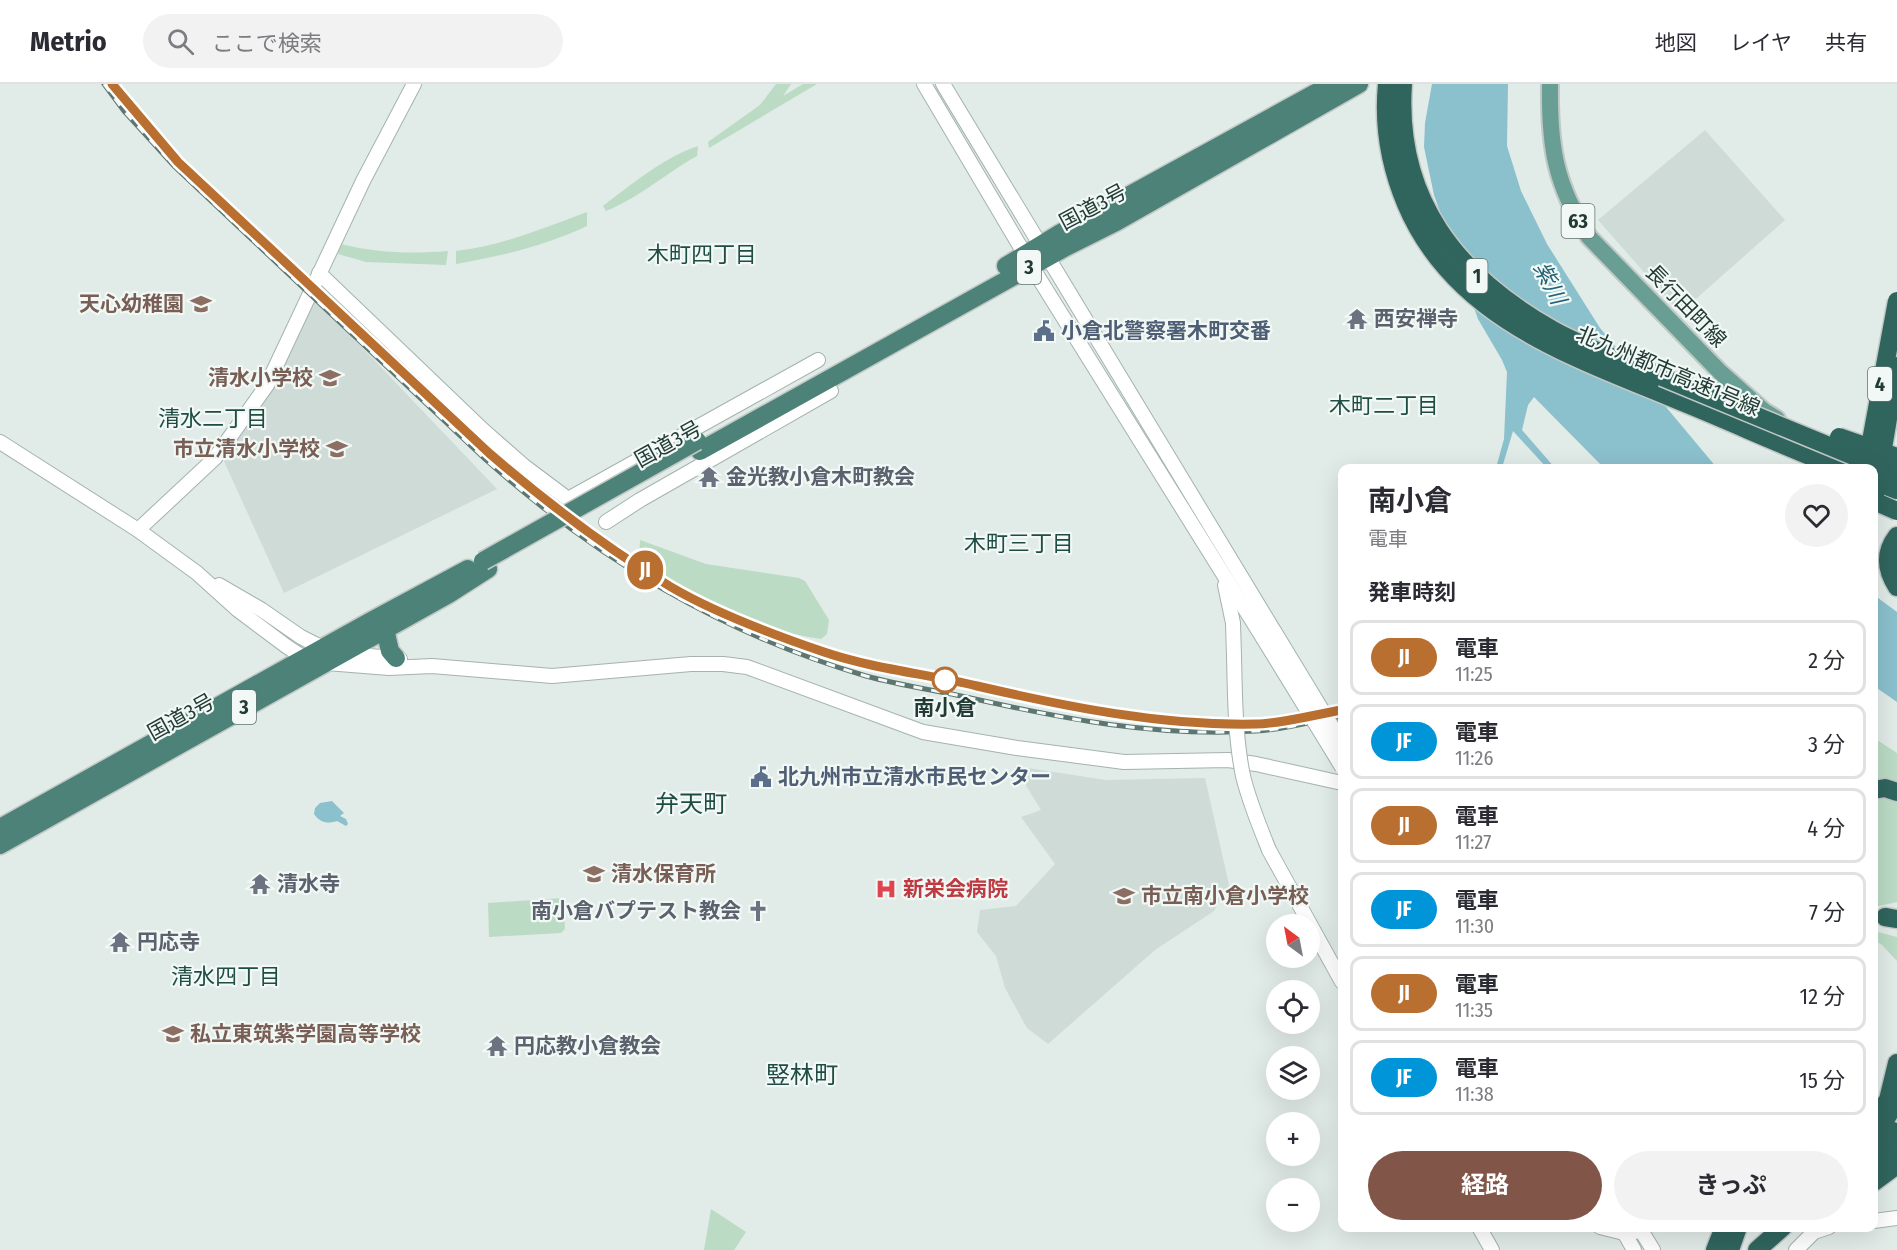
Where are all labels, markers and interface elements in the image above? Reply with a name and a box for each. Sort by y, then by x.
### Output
search box [143,14,563,68]
text: Metrio [30,25,107,58]
icon: search [164,25,197,58]
text: ここで検索 [212,30,322,57]
text: 地図 [1655,30,1697,56]
text: レイヤ [1730,30,1792,56]
text: 共有 [1825,30,1867,56]
street label: 国道3号 [1055,179,1131,235]
road number: 63 [1562,204,1594,238]
district label: 木町四丁目 [647,241,757,268]
road number: 3 [1017,250,1041,284]
water label: 紫川 [1528,257,1573,311]
road number: 1 [1466,259,1488,293]
street label: 長行田町線 [1640,259,1732,353]
place label: 天心幼稚園 [79,291,184,317]
school or university icon: 天心幼稚園 [189,292,213,316]
place label: 西安禅寺 [1374,306,1458,332]
temple icon: 西安禅寺 [1345,307,1369,331]
place label: 小倉北警察署木町交番 [1061,318,1271,344]
public building icon: 小倉北警察署木町交番 [1032,319,1056,343]
street label: 北九州都市高速1号線 [1572,321,1764,421]
place label: 清水小学校 [208,365,313,391]
school or university icon: 清水小学校 [318,366,342,390]
road number: 4 [1868,367,1892,401]
district label: 木町二丁目 [1329,392,1439,419]
district label: 清水二丁目 [158,405,268,432]
street label: 国道3号 [630,415,706,473]
place label: 市立清水小学校 [173,436,320,462]
school or university icon: 市立清水小学校 [325,437,349,461]
place label: 金光教小倉木町教会 [726,464,915,490]
temple icon: 金光教小倉木町教会 [697,465,721,489]
text: 南小倉 [1368,484,1452,517]
button: heart [1785,484,1848,547]
text: 電車 [1368,527,1408,551]
district label: 木町三丁目 [964,530,1074,557]
line badge: JI [618,550,672,590]
text: JI [639,557,651,583]
text: 発車時刻 [1368,579,1456,606]
text: 電車 [1455,635,1499,662]
text: JI [1398,644,1410,670]
text: 2 分 [1808,647,1845,674]
text: 11:25 [1455,662,1493,686]
marker: 南小倉 [932,667,958,693]
street label: 国道3号 [143,688,219,746]
road number: 3 [232,690,256,724]
place label: 南小倉 [914,695,977,721]
text: 電車 [1455,719,1499,746]
text: JF [1396,728,1412,754]
text: 3 分 [1808,731,1845,758]
text: 11:26 [1455,746,1493,770]
place label: 北九州市立清水市民センター [778,764,1051,790]
public building icon: 北九州市立清水市民センター [749,765,773,789]
district label: 弁天町 [655,790,727,818]
text: 電車 [1455,803,1499,830]
text: JI [1398,812,1410,838]
text: 4 分 [1807,815,1845,842]
text: 11:27 [1455,830,1491,854]
place label: 清水保育所 [611,861,716,887]
school or university icon: 清水保育所 [582,862,606,886]
place label: 清水寺 [277,871,340,897]
temple icon: 清水寺 [248,872,272,896]
place label: 新栄会病院 [903,876,1008,902]
hospital icon: 新栄会病院 [874,877,898,901]
place label: 市立南小倉小学校 [1141,883,1309,909]
school or university icon: 市立南小倉小学校 [1112,884,1136,908]
text: 電車 [1455,887,1499,914]
text: JF [1396,896,1412,922]
place label: 南小倉バプテスト教会 [531,898,741,924]
church icon: 南小倉バプテスト教会 [746,899,770,923]
text: 7 分 [1809,899,1845,926]
north arrow [1266,914,1320,968]
map controls [1266,914,1320,1232]
text: 11:30 [1455,914,1494,938]
place label: 円応寺 [137,929,200,955]
temple icon: 円応寺 [108,930,132,954]
district label: 清水四丁目 [171,963,281,990]
text: 電車 [1455,971,1499,998]
button: locate [1266,980,1320,1034]
text: JI [1398,980,1410,1006]
text: 12 分 [1800,983,1845,1010]
text: 11:35 [1455,998,1493,1022]
place label: 私立東筑紫学園高等学校 [190,1021,421,1047]
school or university icon: 私立東筑紫学園高等学校 [161,1022,185,1046]
place label: 円応教小倉教会 [514,1033,661,1059]
temple icon: 円応教小倉教会 [485,1034,509,1058]
button: layers [1266,1046,1320,1100]
text: 電車 [1455,1055,1499,1082]
district label: 竪林町 [766,1061,838,1089]
text: JF [1396,1064,1412,1090]
text: 15 分 [1799,1067,1845,1094]
text: 11:38 [1455,1082,1494,1106]
button: + [1266,1112,1320,1166]
button: 経路 [1368,1151,1602,1220]
button: きっぷ [1614,1151,1848,1220]
button: − [1266,1178,1320,1232]

